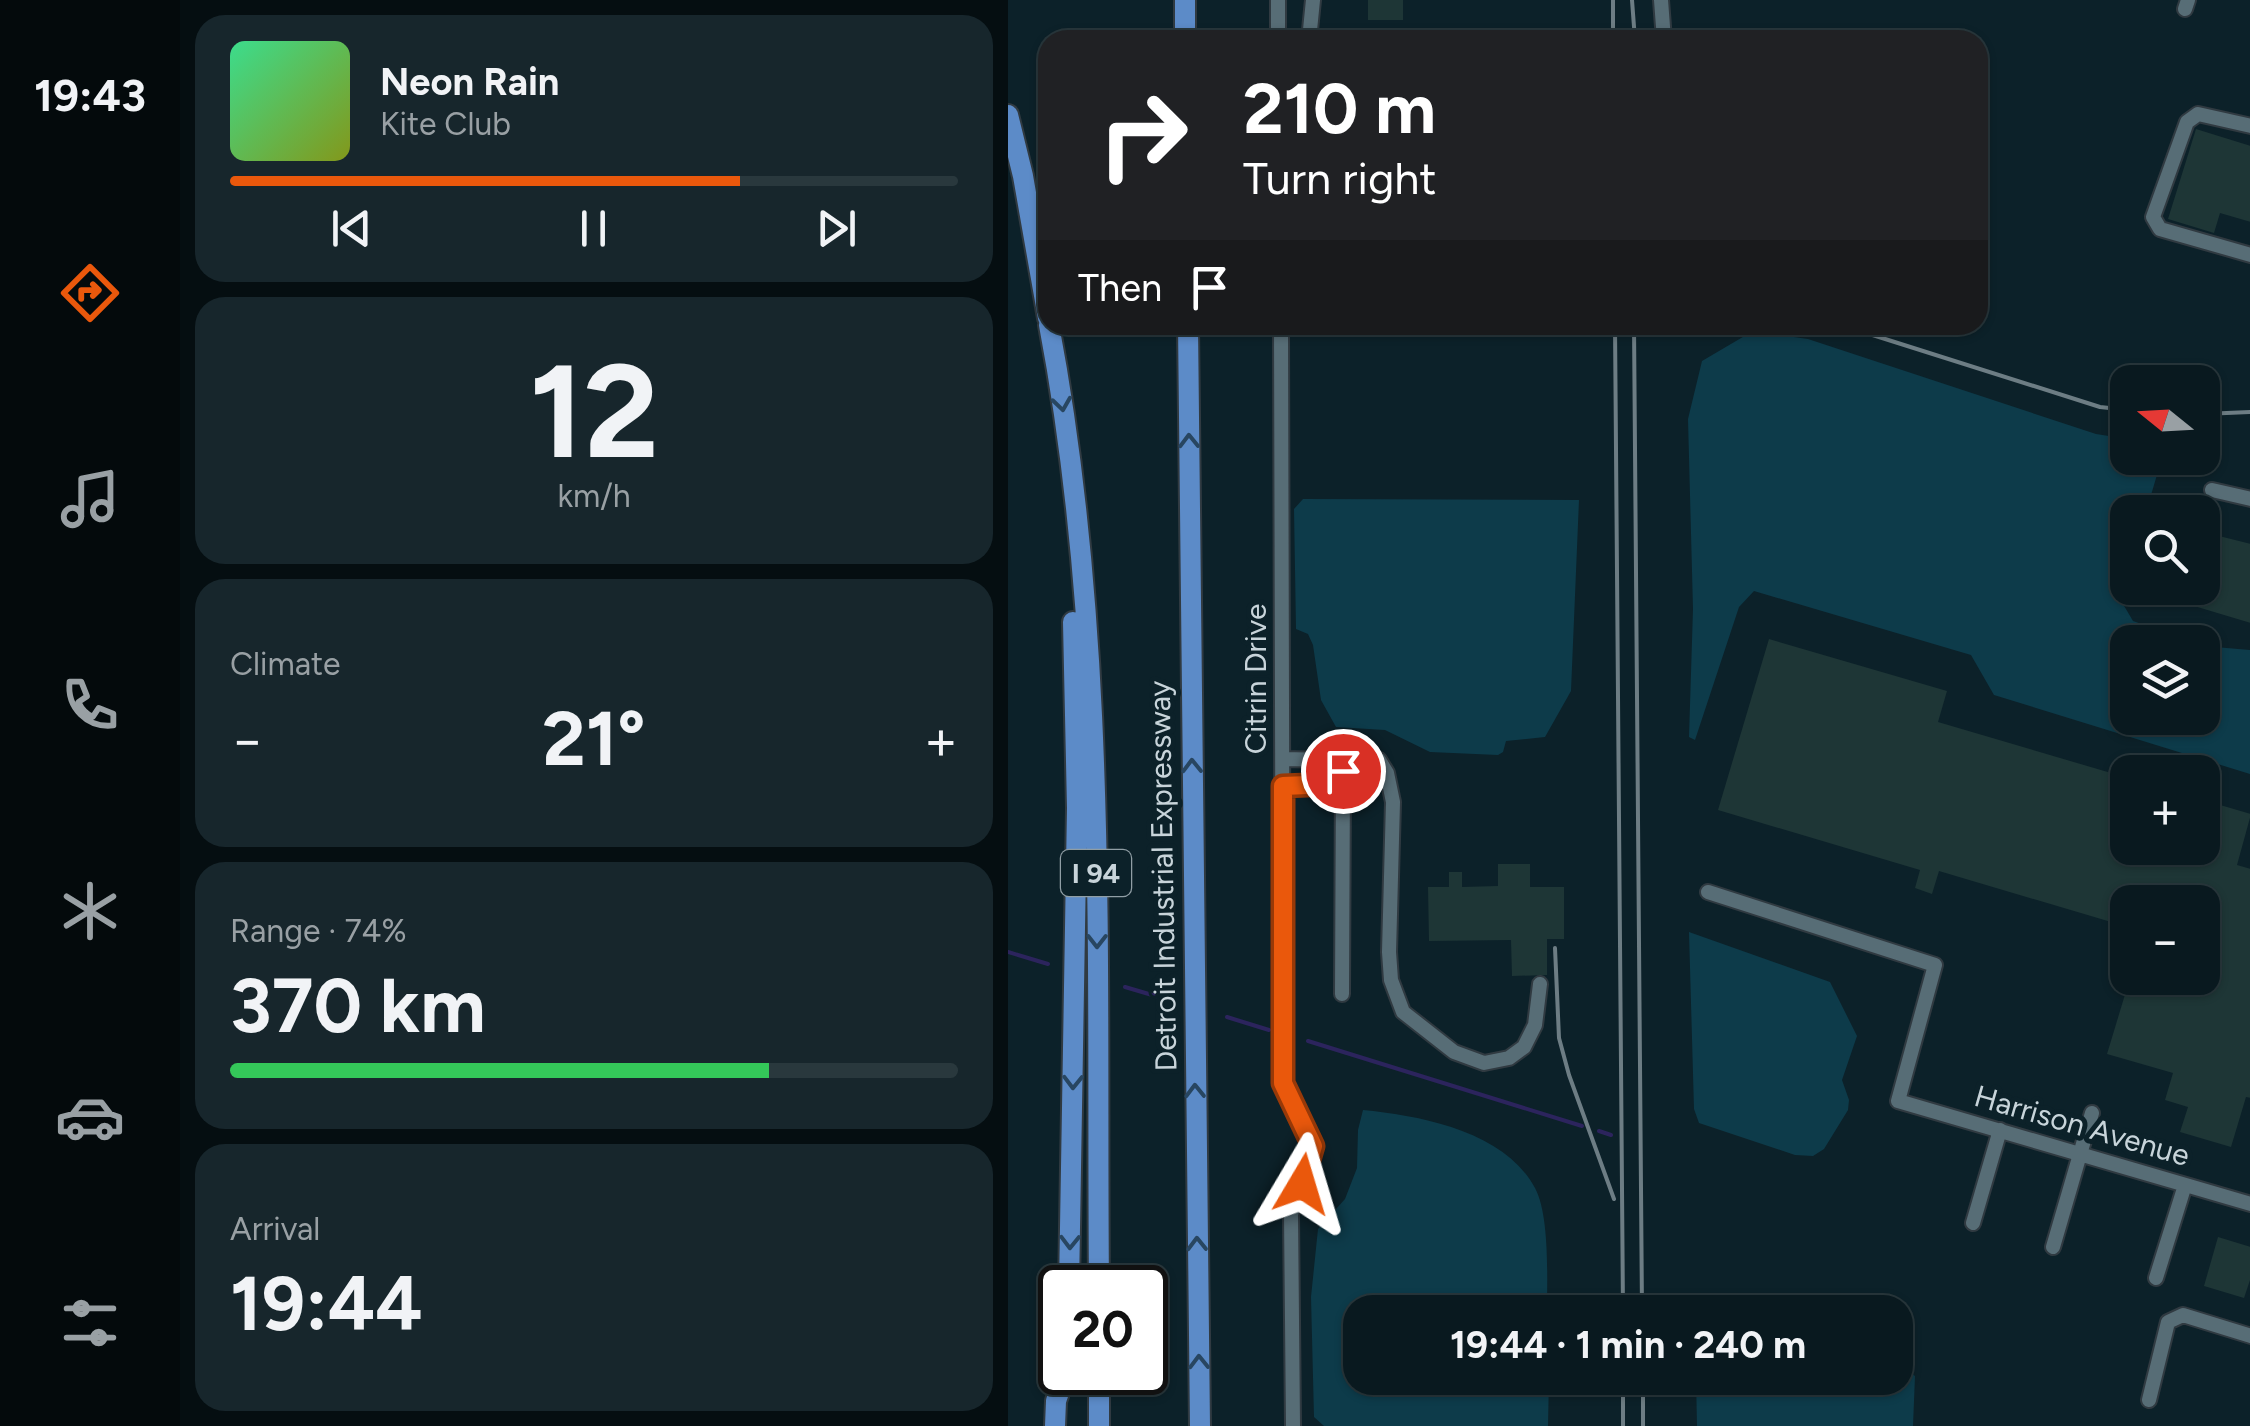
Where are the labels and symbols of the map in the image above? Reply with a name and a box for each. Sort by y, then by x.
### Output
north arrow [2110,365,2220,475]
one-way arrow [1051,396,1072,413]
one-way arrow [1178,433,1200,448]
street label: Citrin Drive [1237,604,1274,754]
street label: Detroit Industrial Expressway [1141,680,1184,1072]
pin [1301,729,1386,814]
one-way arrow [1181,758,1203,774]
road number: I 94 [1061,850,1131,896]
one-way arrow [1086,934,1108,950]
one-way arrow [1063,1075,1084,1091]
street label: Harrison Avenue [1970,1077,2194,1174]
one-way arrow [1184,1083,1205,1099]
position arrow [1250,1132,1354,1236]
one-way arrow [1060,1235,1081,1251]
one-way arrow [1186,1235,1207,1251]
speed limit sign: 20 [1038,1265,1168,1395]
one-way arrow [1188,1354,1209,1370]

